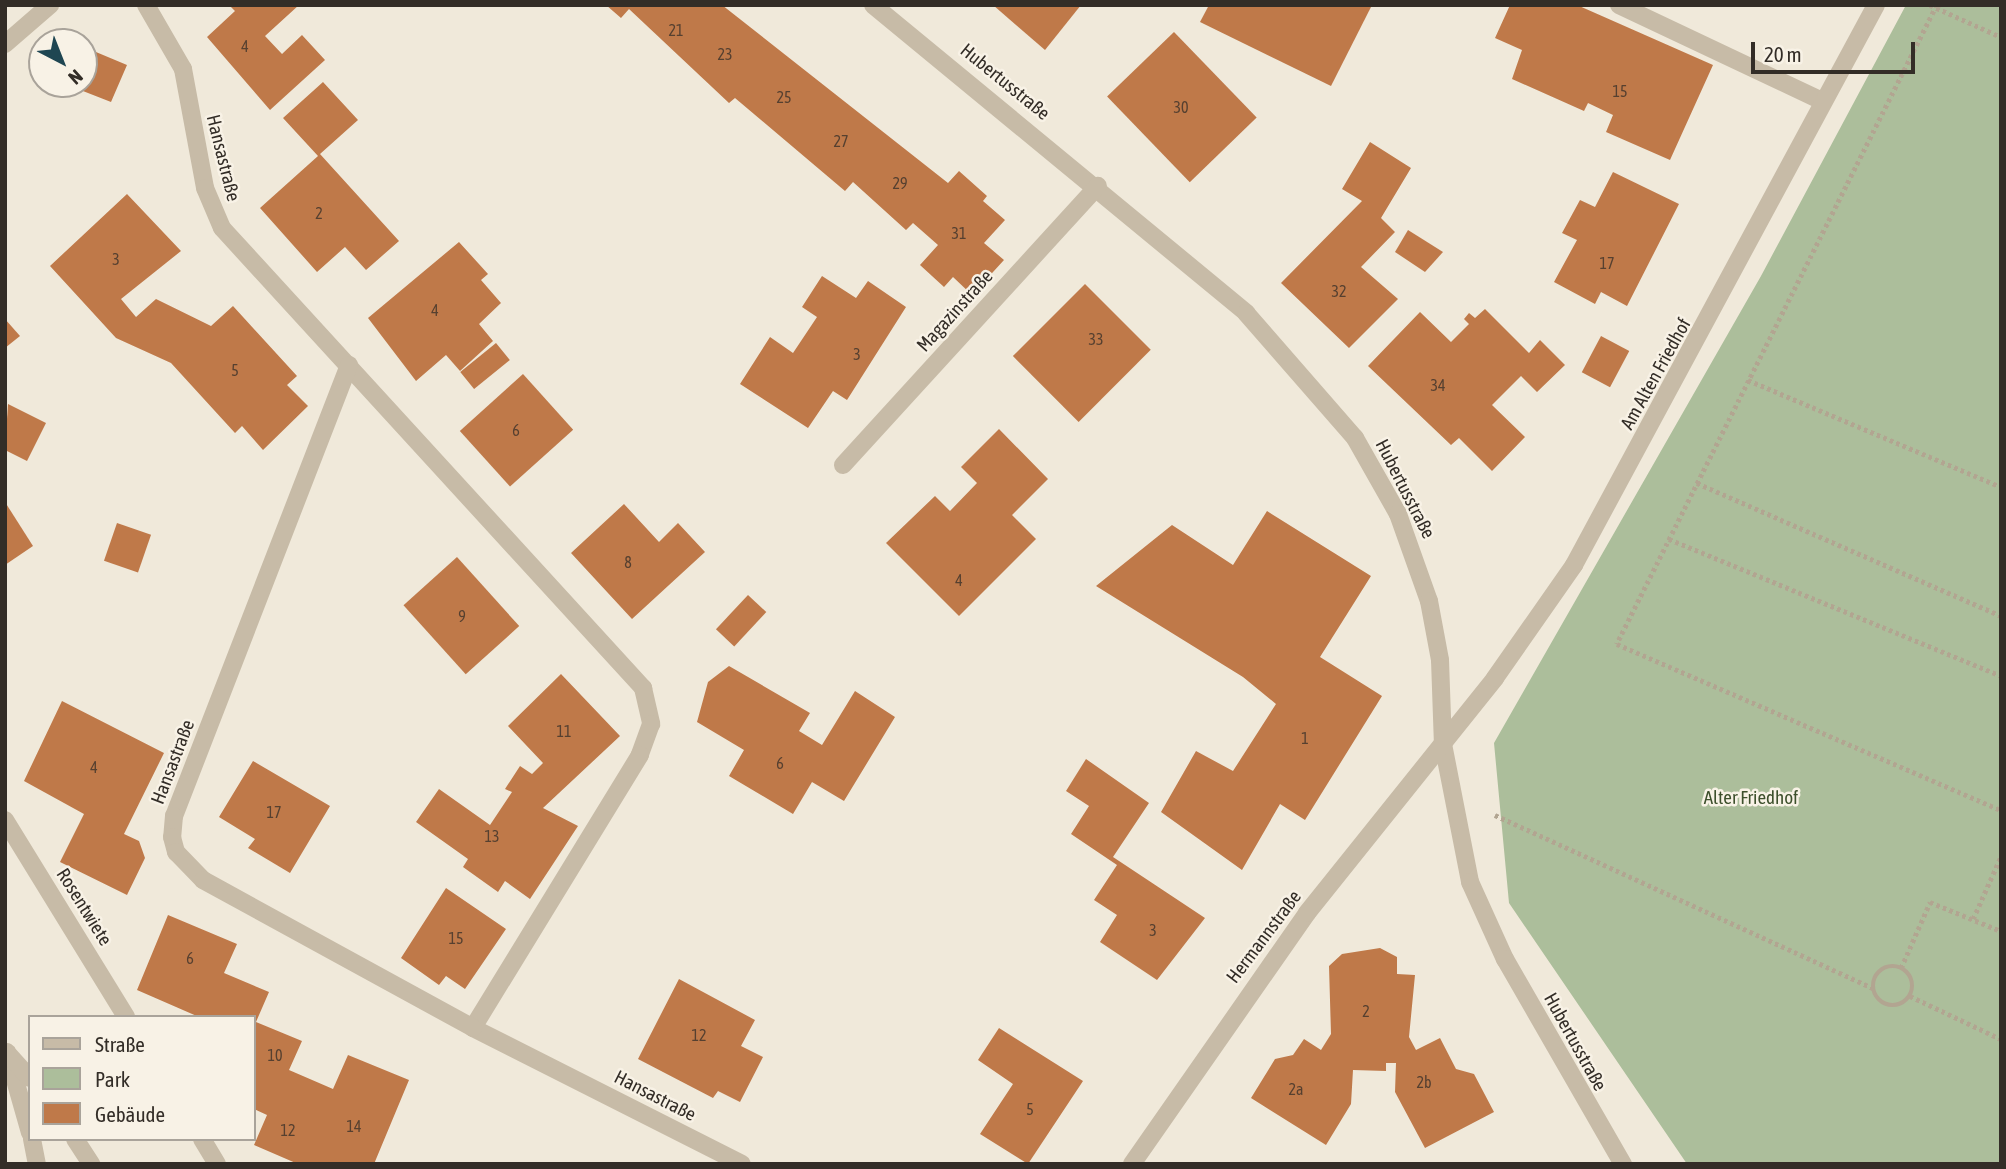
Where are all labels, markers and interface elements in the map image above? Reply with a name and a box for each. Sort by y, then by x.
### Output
house number: 21 [668,20,684,40]
north arrow [28,28,98,98]
scale bar [1754,28,1918,72]
house number: 4 [241,36,249,56]
street label: Hubertusstraße [956,39,1054,125]
text: 20 m [1764,42,1802,66]
house number: 23 [717,44,733,64]
text: N [64,65,87,89]
house number: 15 [1612,81,1628,101]
house number: 25 [776,87,792,107]
house number: 30 [1173,97,1189,117]
street label: Hansastraße [201,112,245,204]
house number: 27 [833,131,849,151]
house number: 29 [892,173,908,193]
house number: 2 [315,203,323,223]
house number: 31 [951,223,967,243]
house number: 3 [112,249,120,269]
house number: 17 [1599,253,1615,273]
street label: Magazinstraße [912,265,998,357]
house number: 32 [1331,281,1347,301]
house number: 4 [431,300,439,320]
street label: Am Alten Friedhof [1616,314,1696,434]
house number: 33 [1088,329,1104,349]
house number: 3 [853,344,861,364]
house number: 5 [231,360,239,380]
house number: 34 [1430,375,1446,395]
house number: 6 [512,420,520,440]
street label: Hubertusstraße [1370,436,1440,542]
house number: 8 [624,552,632,572]
house number: 4 [955,570,963,590]
house number: 9 [458,606,466,626]
street label: Hansastraße [147,717,199,807]
house number: 11 [556,721,572,741]
house number: 1 [1301,728,1309,748]
house number: 6 [776,753,784,773]
house number: 4 [90,757,98,777]
park label: Alter Friedhof [1704,787,1798,809]
house number: 17 [266,802,282,822]
house number: 13 [484,826,500,846]
street label: Rosentwiete [51,864,117,950]
street label: Hermannstraße [1222,886,1306,988]
house number: 3 [1149,920,1157,940]
house number: 15 [448,928,464,948]
house number: 6 [186,948,194,968]
street label: Hubertusstraße [1539,989,1611,1095]
house number: 2 [1362,1001,1370,1021]
legend [28,1015,256,1141]
house number: 12 [691,1025,707,1045]
text: Straße [95,1032,145,1056]
house number: 10 [267,1045,283,1065]
street label: Hansastraße [610,1066,700,1126]
text: Park [95,1067,130,1091]
house number: 2b [1416,1072,1432,1092]
house number: 2a [1289,1079,1303,1099]
house number: 5 [1026,1099,1034,1119]
text: Gebäude [95,1102,165,1126]
house number: 14 [346,1116,362,1136]
house number: 12 [280,1120,296,1140]

